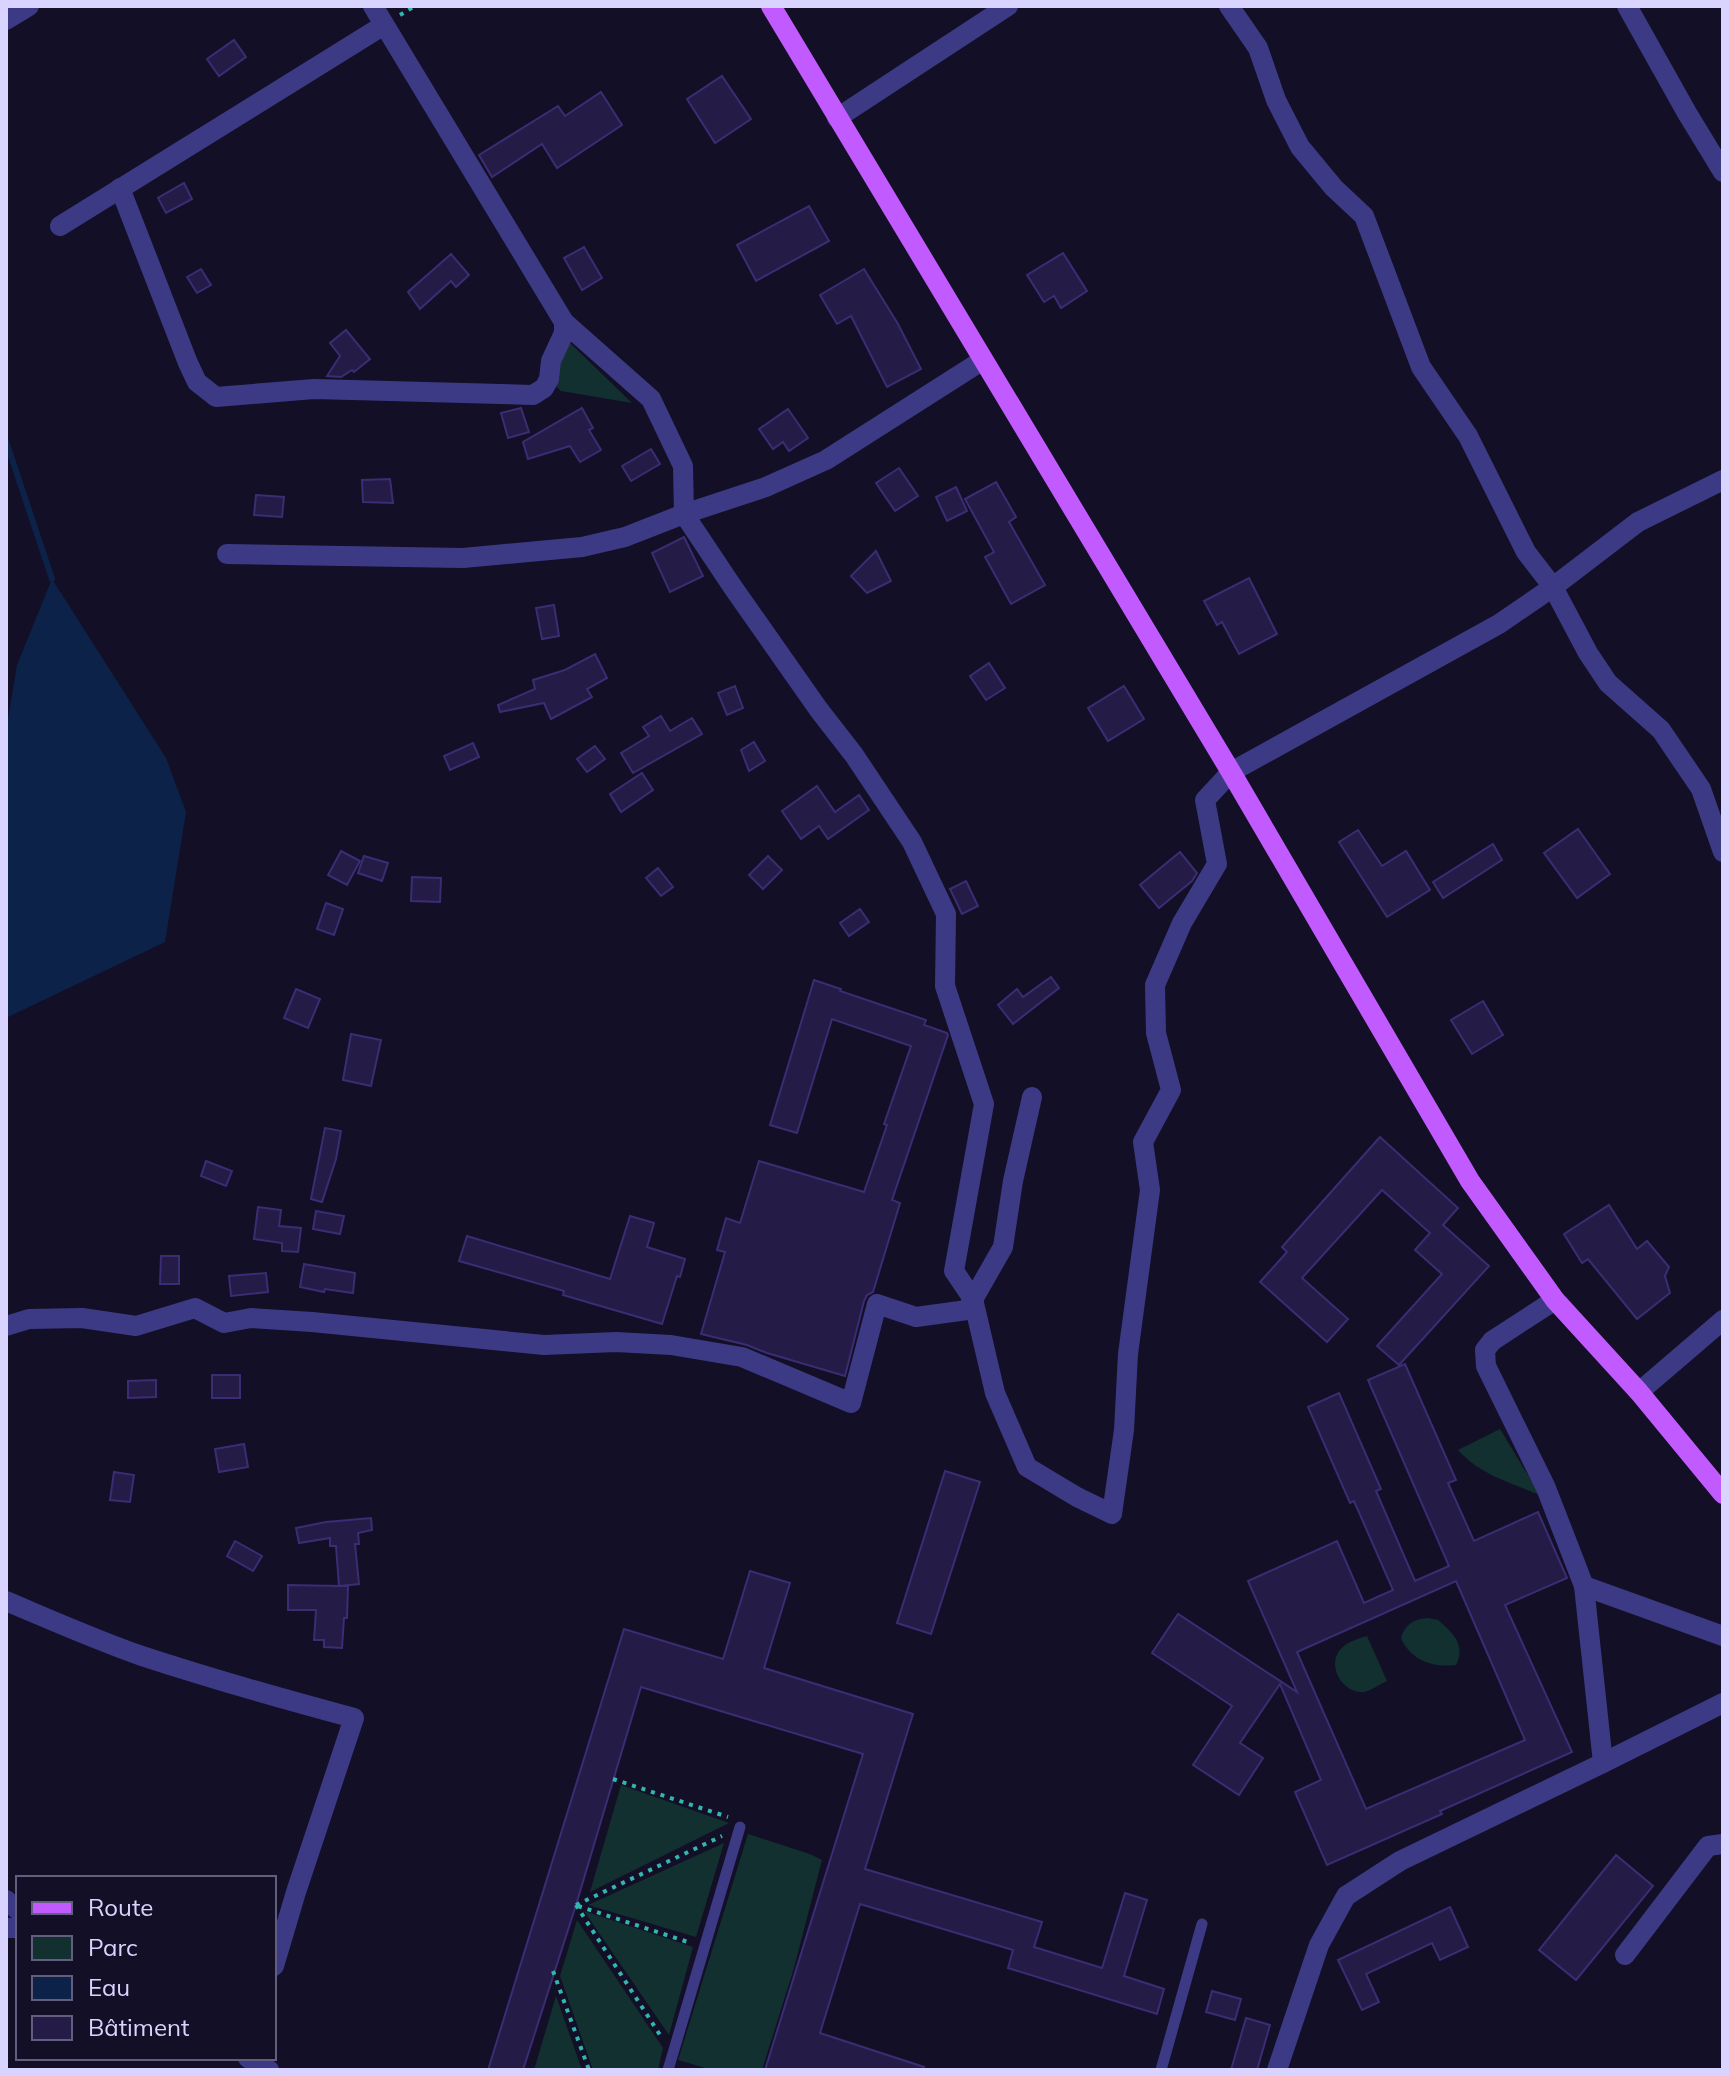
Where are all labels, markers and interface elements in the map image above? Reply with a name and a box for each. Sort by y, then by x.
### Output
legend [16,1876,276,2060]
text: Route [88,1892,153,1922]
text: Parc [88,1932,138,1962]
text: Eau [88,1972,130,2002]
text: Bâtiment [88,2012,189,2042]

